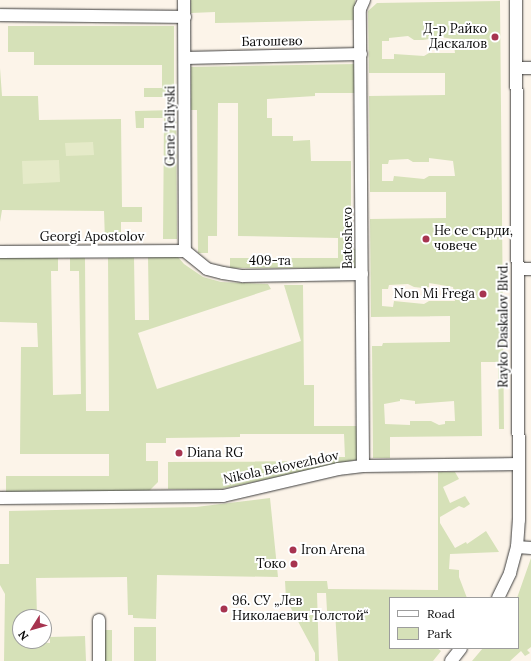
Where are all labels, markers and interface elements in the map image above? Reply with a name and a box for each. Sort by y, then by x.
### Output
place label: Д-р Райко Даскалов [423,22,487,53]
marker: Д-р Райко Даскалов [490,32,500,42]
street label: Батошево [241,34,303,50]
street label: Gene Teliyski [163,86,179,166]
street label: Batoshevo [340,207,356,269]
place label: Не се сърди, човече [434,224,513,255]
street label: Georgi Apostolov [40,229,144,245]
marker: Не се сърди, човече [421,234,431,244]
street label: 409-та [249,253,291,269]
street label: Rayko Daskalov Blvd. [496,262,512,388]
place label: Non Mi Frega [394,286,475,302]
marker: Non Mi Frega [478,289,488,299]
place label: Diana RG [187,445,243,461]
marker: Diana RG [174,448,184,458]
street label: Nikola Belovezhdov [222,448,340,488]
place label: Iron Arena [301,542,365,558]
marker: Iron Arena [288,545,298,555]
place label: Токо [256,556,286,572]
marker: Токо [289,559,299,569]
place label: 96. СУ „Лев Николаевич Толстой“ [232,594,369,625]
legend [389,597,519,649]
marker: 96. СУ „Лев Николаевич Толстой“ [219,604,229,614]
text: Road [427,606,455,621]
north arrow [12,609,52,649]
text: Park [427,626,452,641]
text: N [15,628,31,643]

